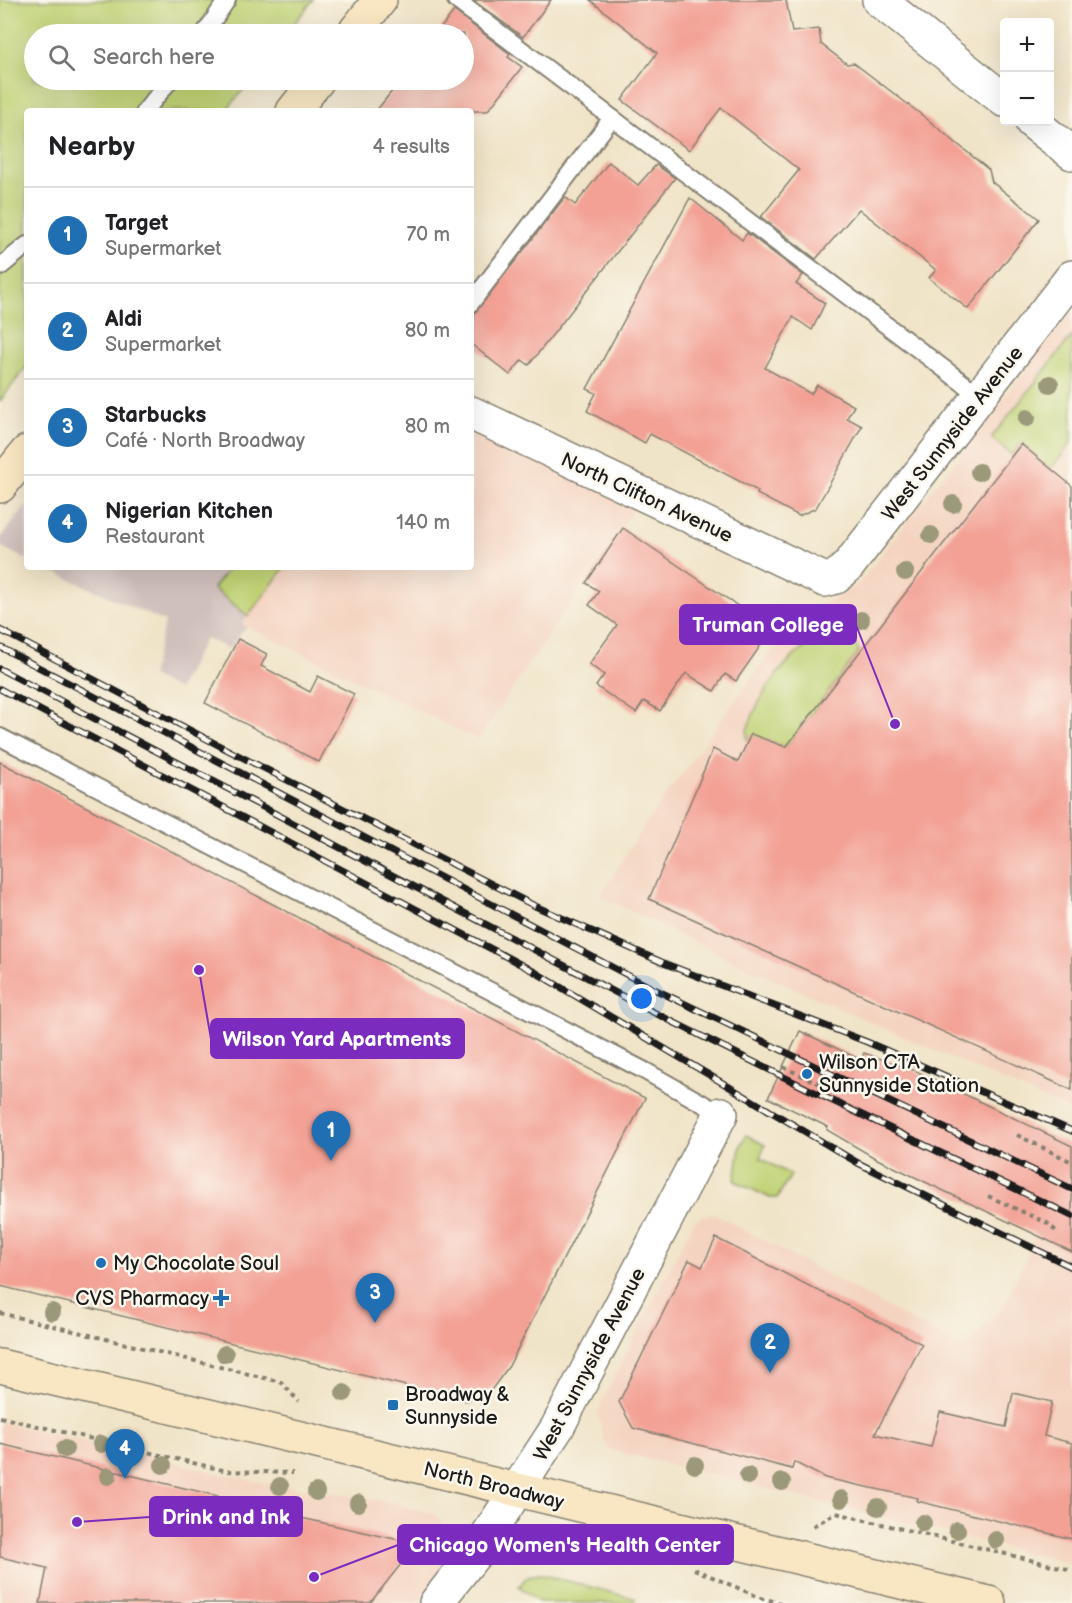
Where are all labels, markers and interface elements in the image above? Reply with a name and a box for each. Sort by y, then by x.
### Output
map controls [1000,18,1054,126]
button: + [1000,18,1054,72]
search box [24,24,474,90]
icon: search [45,41,78,74]
text: Search here [93,44,215,71]
button: − [1000,72,1054,126]
text: Nearby [48,132,135,163]
text: 4 results [372,135,450,159]
text: Target [105,210,168,237]
text: 1 [63,223,72,247]
text: 70 m [406,223,450,247]
text: Supermarket [105,237,221,261]
text: Aldi [105,306,142,333]
text: 2 [62,319,73,343]
text: 80 m [405,319,450,343]
text: Supermarket [105,333,221,357]
street label: West Sunnyside Avenue [877,341,1029,526]
text: Starbucks [105,402,206,429]
text: 3 [62,415,73,439]
text: 80 m [405,415,450,439]
text: Café · North Broadway [105,429,305,453]
street label: North Clifton Avenue [557,448,736,548]
text: Nigerian Kitchen [105,498,273,525]
text: 4 [62,511,73,535]
text: 140 m [396,511,450,535]
text: Restaurant [105,525,205,549]
callout: Truman College [680,605,856,644]
text: Truman College [692,613,844,638]
your location [627,984,656,1013]
callout: Wilson Yard Apartments [211,1019,464,1058]
text: Wilson Yard Apartments [223,1027,451,1052]
place label: Wilson CTA Sunnyside Station [819,1051,979,1098]
marker: Wilson CTA Sunnyside Station [800,1067,814,1081]
pin: 1 [312,1112,350,1161]
place label: My Chocolate Soul [113,1252,279,1276]
marker: My Chocolate Soul [94,1256,108,1270]
street label: West Sunnyside Avenue [529,1264,651,1465]
pin: 3 [356,1274,394,1323]
place label: CVS Pharmacy [75,1287,209,1311]
marker: CVS Pharmacy [214,1291,228,1305]
pin: 2 [750,1324,790,1373]
place label: Broadway & Sunnyside [405,1383,510,1430]
marker: Broadway & Sunnyside [386,1398,400,1412]
pin: 4 [106,1430,144,1479]
street label: North Broadway [421,1457,567,1515]
callout: Drink and Ink [150,1497,302,1536]
text: Drink and Ink [162,1505,290,1530]
callout: Chicago Women's Health Center [398,1525,733,1564]
text: Chicago Women's Health Center [409,1533,721,1558]

